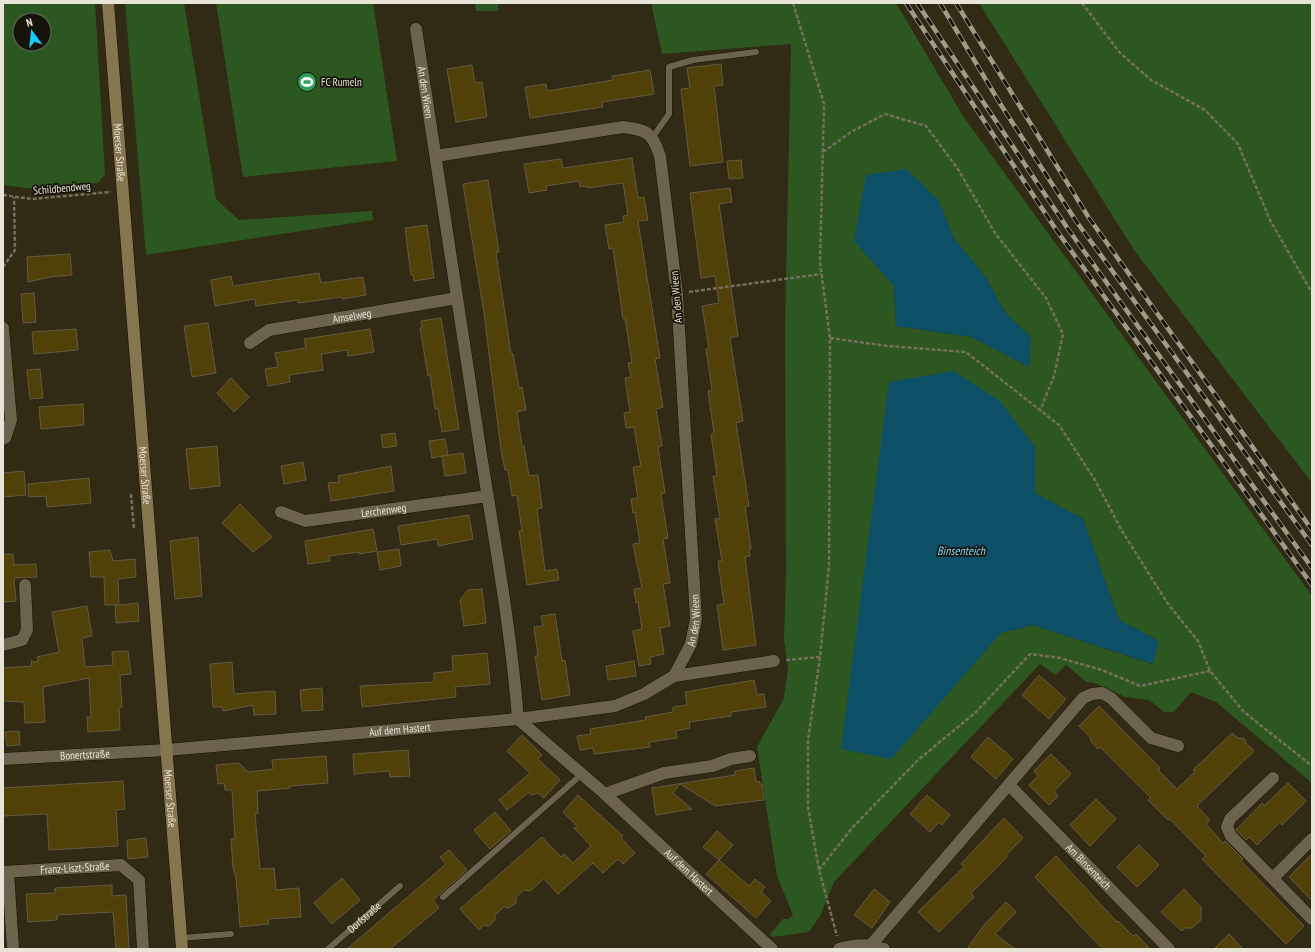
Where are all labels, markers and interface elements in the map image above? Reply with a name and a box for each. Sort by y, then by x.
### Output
north arrow [12,12,52,52]
text: N [25,15,34,30]
street label: An den Wieen [415,65,436,119]
sports icon: FC Rumeln [296,71,318,93]
place label: FC Rumeln [321,75,362,89]
street label: Moerser Straße [110,123,129,182]
street label: Schildbendweg [33,178,92,197]
street label: An den Wieen [667,270,685,324]
street label: Amselweg [331,306,372,326]
street label: Moerser Straße [136,446,154,505]
street label: Lerchenweg [360,500,407,520]
water label: Binsenteich [937,543,986,558]
street label: An den Wieen [684,594,703,648]
street label: Auf dem Hastert [368,720,431,739]
street label: Bonertstraße [60,746,111,763]
street label: Moerser Straße [161,769,180,829]
street label: Am Binsenteich [1063,841,1114,893]
street label: Auf dem Hastert [662,846,716,898]
street label: Franz-Liszt-Straße [40,859,110,877]
street label: Dorfstraße [344,898,384,936]

